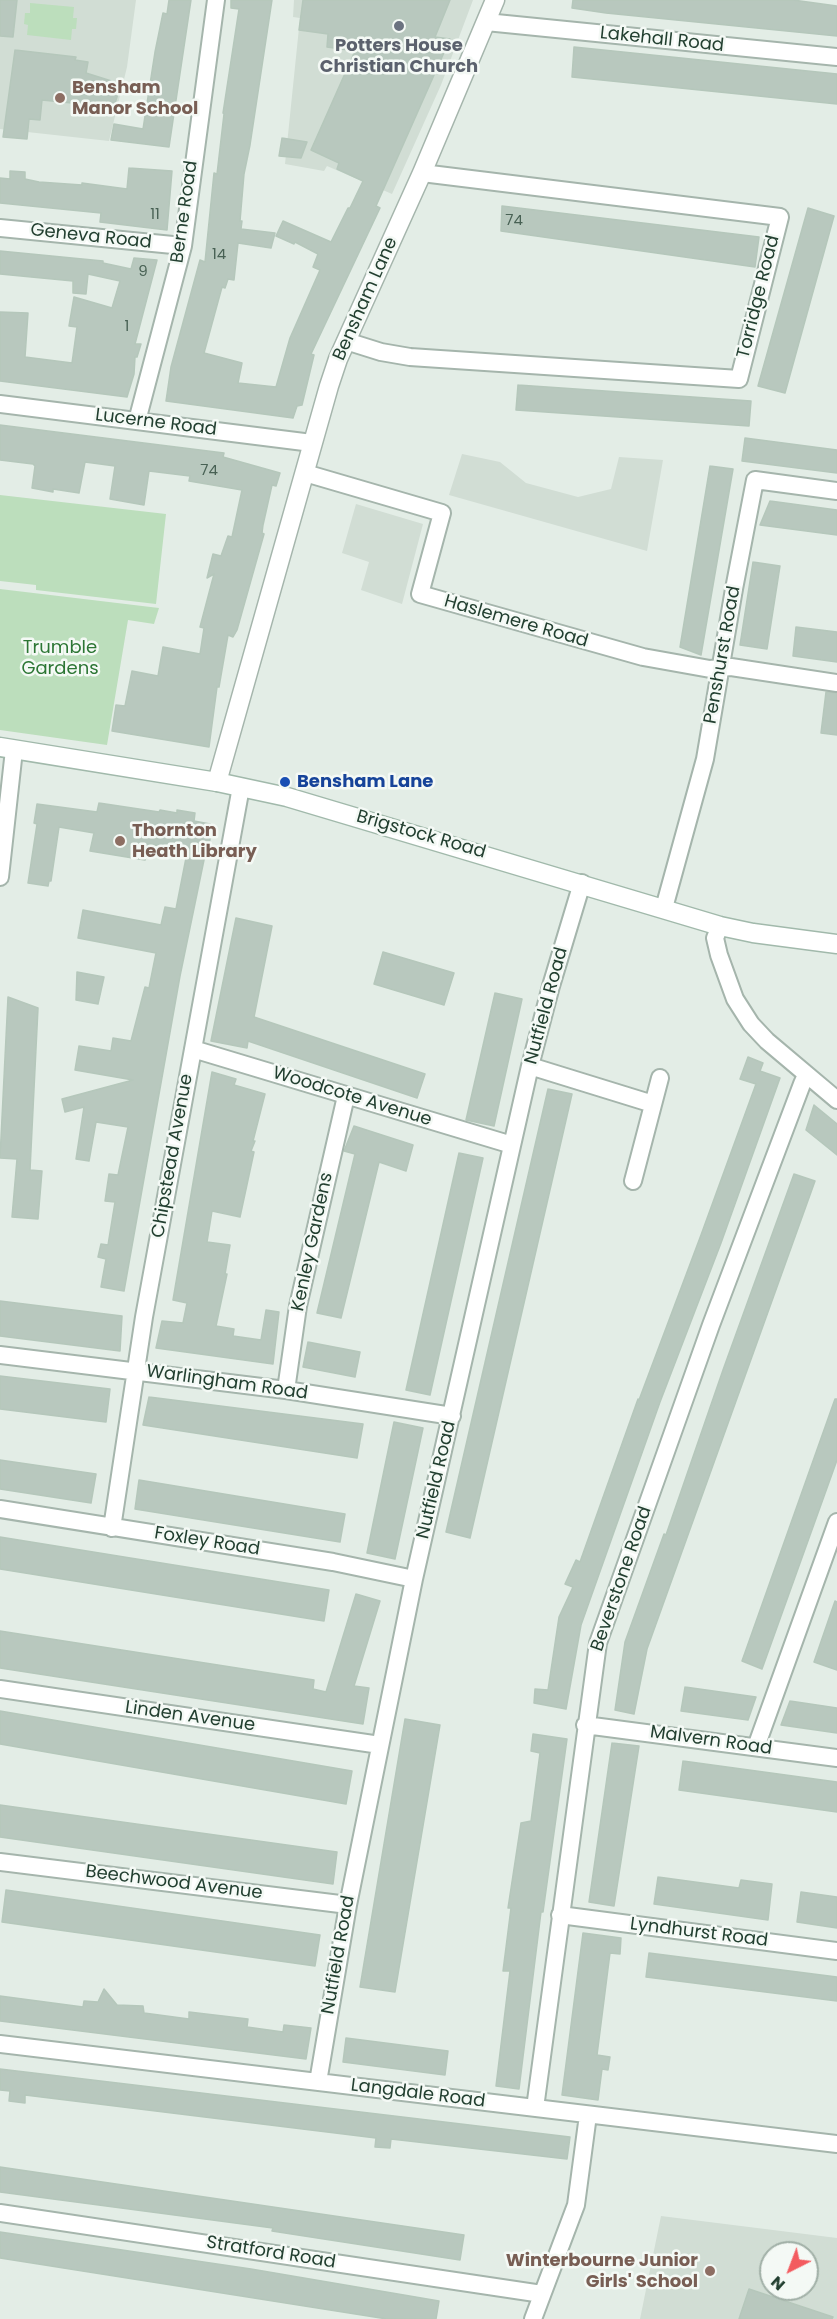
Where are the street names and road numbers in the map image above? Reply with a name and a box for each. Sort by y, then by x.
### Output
street label: Lakehall Road [599,23,725,57]
street label: Berne Road [167,159,203,265]
street label: Geneva Road [29,220,153,254]
street label: Torridge Road [733,233,785,361]
street label: Bensham Lane [329,234,403,364]
street label: Lucerne Road [94,405,218,441]
street label: Penshurst Road [700,584,746,726]
street label: Haslemere Road [442,591,590,653]
street label: Brigstock Road [354,806,488,864]
street label: Nutfield Road [521,945,573,1067]
street label: Woodcote Avenue [270,1063,434,1131]
street label: Chipstead Avenue [148,1072,198,1240]
street label: Kenley Gardens [288,1171,338,1313]
street label: Warlingham Road [145,1361,309,1405]
street label: Nutfield Road [413,1419,461,1541]
street label: Beverstone Road [587,1504,657,1654]
street label: Foxley Road [153,1523,261,1561]
street label: Linden Avenue [124,1697,256,1737]
street label: Malvern Road [649,1722,773,1760]
street label: Beechwood Avenue [84,1861,264,1905]
street label: Nutfield Road [318,1894,360,2016]
street label: Lyndhurst Road [629,1914,769,1952]
street label: Langdale Road [350,2075,486,2113]
street label: Stratford Road [205,2232,337,2274]

